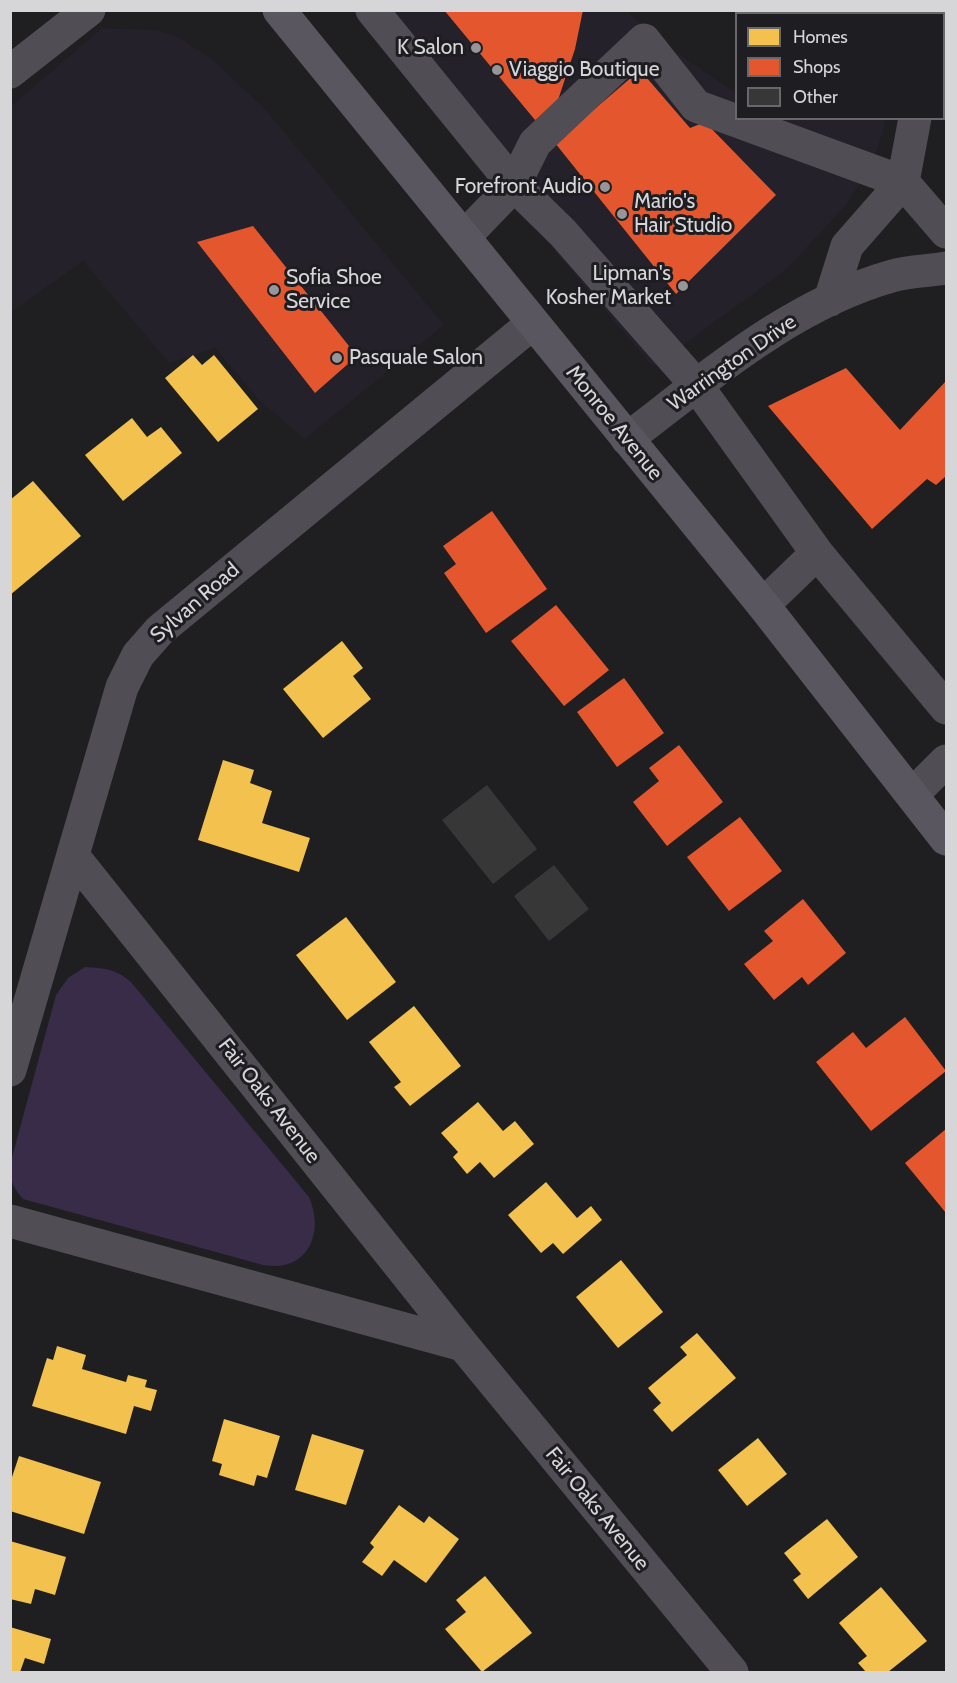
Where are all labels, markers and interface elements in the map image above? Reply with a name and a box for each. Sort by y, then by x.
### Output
legend [735,12,945,120]
text: Homes [793,26,848,48]
place label: K Salon [397,35,464,61]
marker: K Salon [469,41,483,55]
text: Shops [793,56,841,78]
place label: Viaggio Boutique [509,57,659,83]
marker: Viaggio Boutique [490,63,504,77]
text: Other [793,86,838,108]
place label: Forefront Audio [455,174,593,200]
marker: Forefront Audio [598,180,612,194]
place label: Mario's Hair Studio [634,189,732,239]
marker: Mario's Hair Studio [615,207,629,221]
place label: Lipman's Kosher Market [546,261,671,311]
place label: Sofia Shoe Service [286,265,382,315]
marker: Lipman's Kosher Market [676,279,690,293]
marker: Sofia Shoe Service [267,283,281,297]
street label: Warrington Drive [663,309,801,417]
place label: Pasquale Salon [349,345,483,371]
marker: Pasquale Salon [330,351,344,365]
street label: Monroe Avenue [560,361,668,485]
street label: Sylvan Road [145,558,245,648]
street label: Fair Oaks Avenue [213,1034,325,1168]
street label: Fair Oaks Avenue [540,1442,654,1576]

